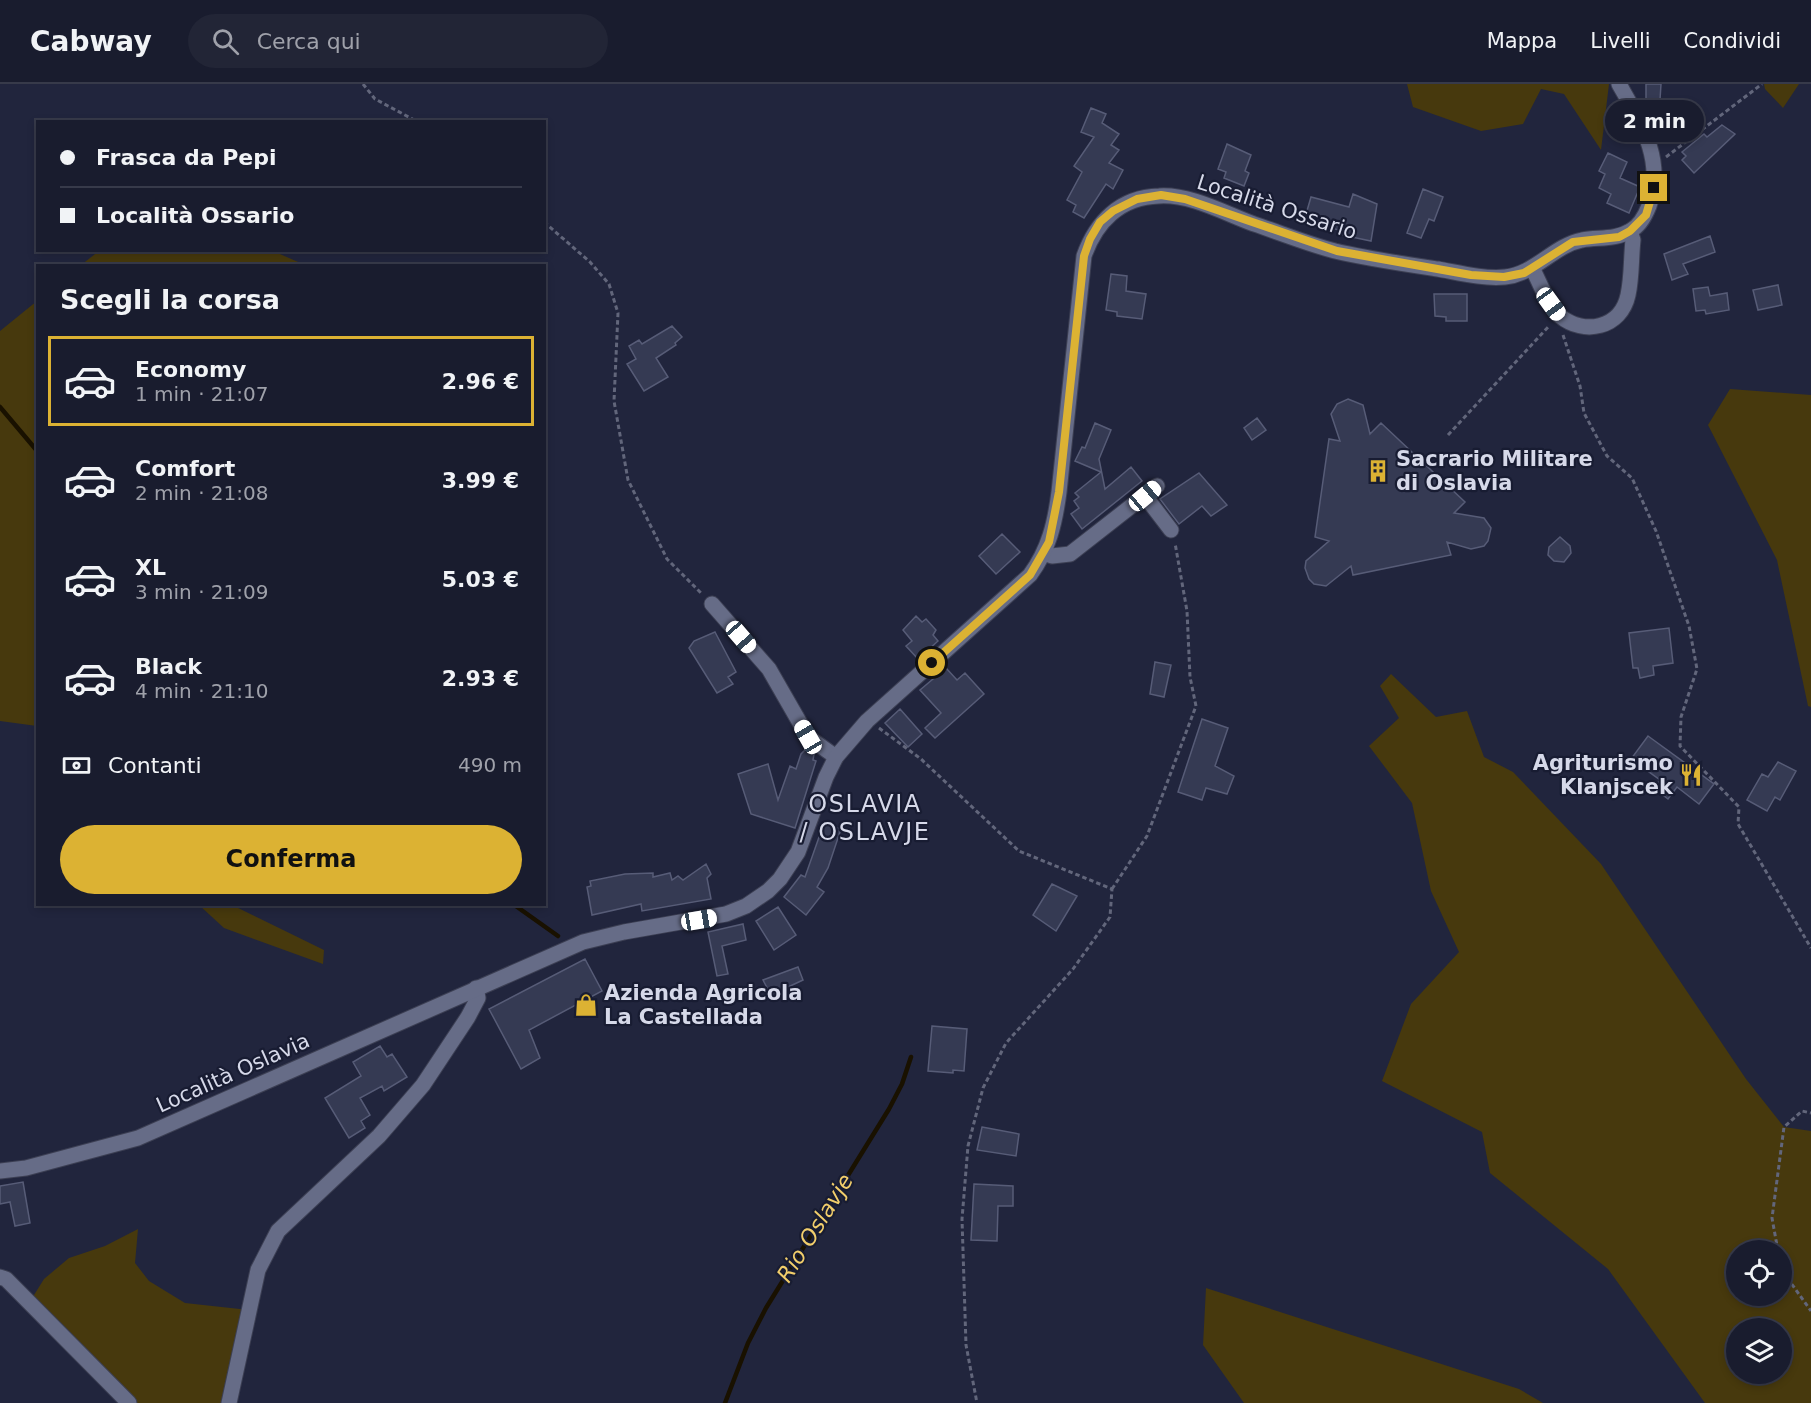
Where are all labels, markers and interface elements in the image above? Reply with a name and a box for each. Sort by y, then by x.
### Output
search box [188,14,608,68]
text: Cabway [30,25,152,58]
icon: search [209,25,242,58]
text: Cerca qui [257,29,361,54]
text: Mappa [1487,29,1557,53]
text: Livelli [1590,29,1651,53]
text: Condividi [1684,29,1781,53]
callout: 2 min [1604,101,1704,143]
text: 2 min [1623,109,1686,133]
text: Frasca da Pepi [96,145,277,170]
street label: Località Ossario [1194,170,1360,244]
route end [1640,174,1667,201]
text: Località Ossario [96,203,294,228]
text: Scegli la corsa [60,284,280,315]
car [1533,284,1569,324]
icon: car [63,354,117,408]
text: Economy [135,357,246,382]
text: 2.96 € [442,369,519,394]
text: 1 min · 21:07 [135,382,269,406]
place label: Sacrario Militare di Oslavia [1396,447,1593,495]
icon: car [63,453,117,507]
text: Comfort [135,456,235,481]
building icon: Sacrario Militare di Oslavia [1365,458,1391,484]
text: 3.99 € [442,468,519,493]
car [1125,478,1165,514]
text: 2 min · 21:08 [135,481,269,505]
icon: car [63,552,117,606]
text: XL [135,555,166,580]
text: 5.03 € [442,567,519,592]
text: 3 min · 21:09 [135,580,269,604]
car [722,618,760,656]
route start [918,649,945,676]
icon: car [63,651,117,705]
text: Black [135,654,202,679]
text: 2.93 € [442,666,519,691]
text: 4 min · 21:10 [135,679,269,703]
car [791,717,825,757]
icon: cash [60,749,93,782]
place label: Agriturismo Klanjscek [1533,751,1674,799]
text: Contanti [108,753,202,778]
text: 490 m [458,753,522,777]
restaurant icon: Agriturismo Klanjscek [1678,762,1704,788]
district label: OSLAVIA / OSLAVJE [800,790,930,846]
button: Conferma [60,825,522,894]
car [680,908,718,932]
place label: Azienda Agricola La Castellada [604,981,802,1029]
shop icon: Azienda Agricola La Castellada [573,992,599,1018]
street label: Località Oslavia [153,1028,313,1118]
water label: Rio Oslavje [772,1169,858,1287]
map controls [1726,1240,1792,1384]
button: locate [1726,1240,1792,1306]
button: layers [1726,1318,1792,1384]

